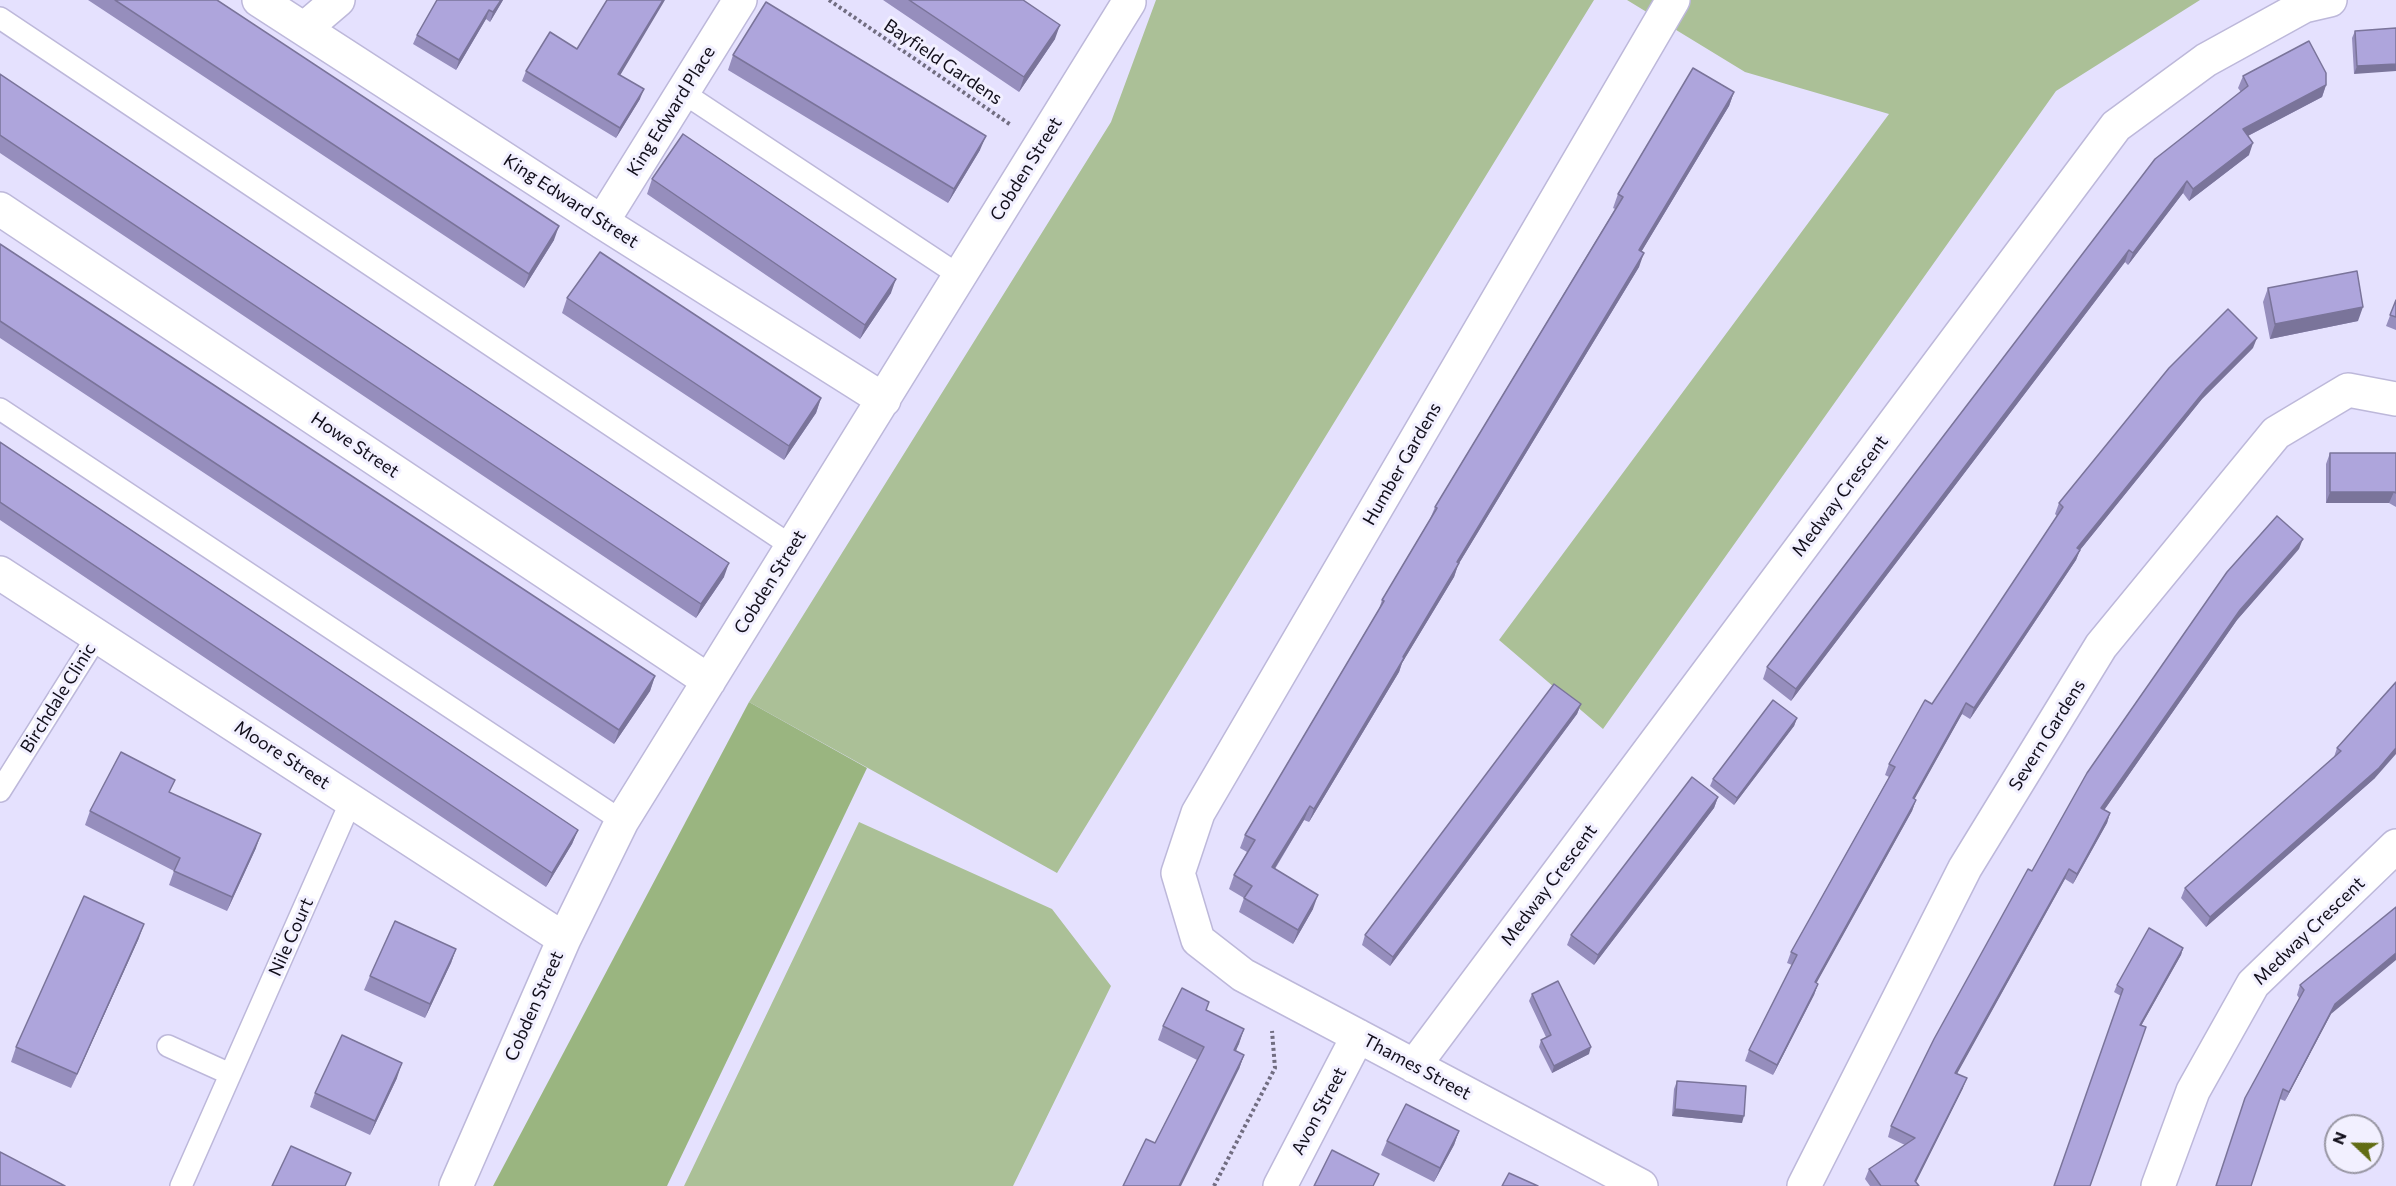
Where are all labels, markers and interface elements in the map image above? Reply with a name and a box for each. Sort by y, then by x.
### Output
street label: Bayfield Gardens [880,15,1006,109]
street label: King Edward Place [622,42,720,180]
street label: Cobden Street [986,113,1066,225]
street label: King Edward Street [499,149,643,253]
street label: Humber Gardens [1358,399,1446,529]
street label: Howe Street [307,408,403,482]
street label: Medway Crescent [1787,431,1893,561]
street label: Cobden Street [730,526,810,638]
street label: Birchdale Clinic [16,639,100,757]
street label: Severn Gardens [2004,675,2090,795]
street label: Moore Street [230,716,334,794]
street label: Medway Crescent [1496,820,1602,950]
street label: Medway Crescent [2249,872,2369,990]
street label: Nile Court [264,895,318,979]
street label: Cobden Street [500,948,568,1064]
street label: Thames Street [1359,1030,1475,1104]
street label: Avon Street [1287,1064,1351,1158]
north arrow [2324,1114,2384,1174]
text: N [2328,1129,2350,1147]

